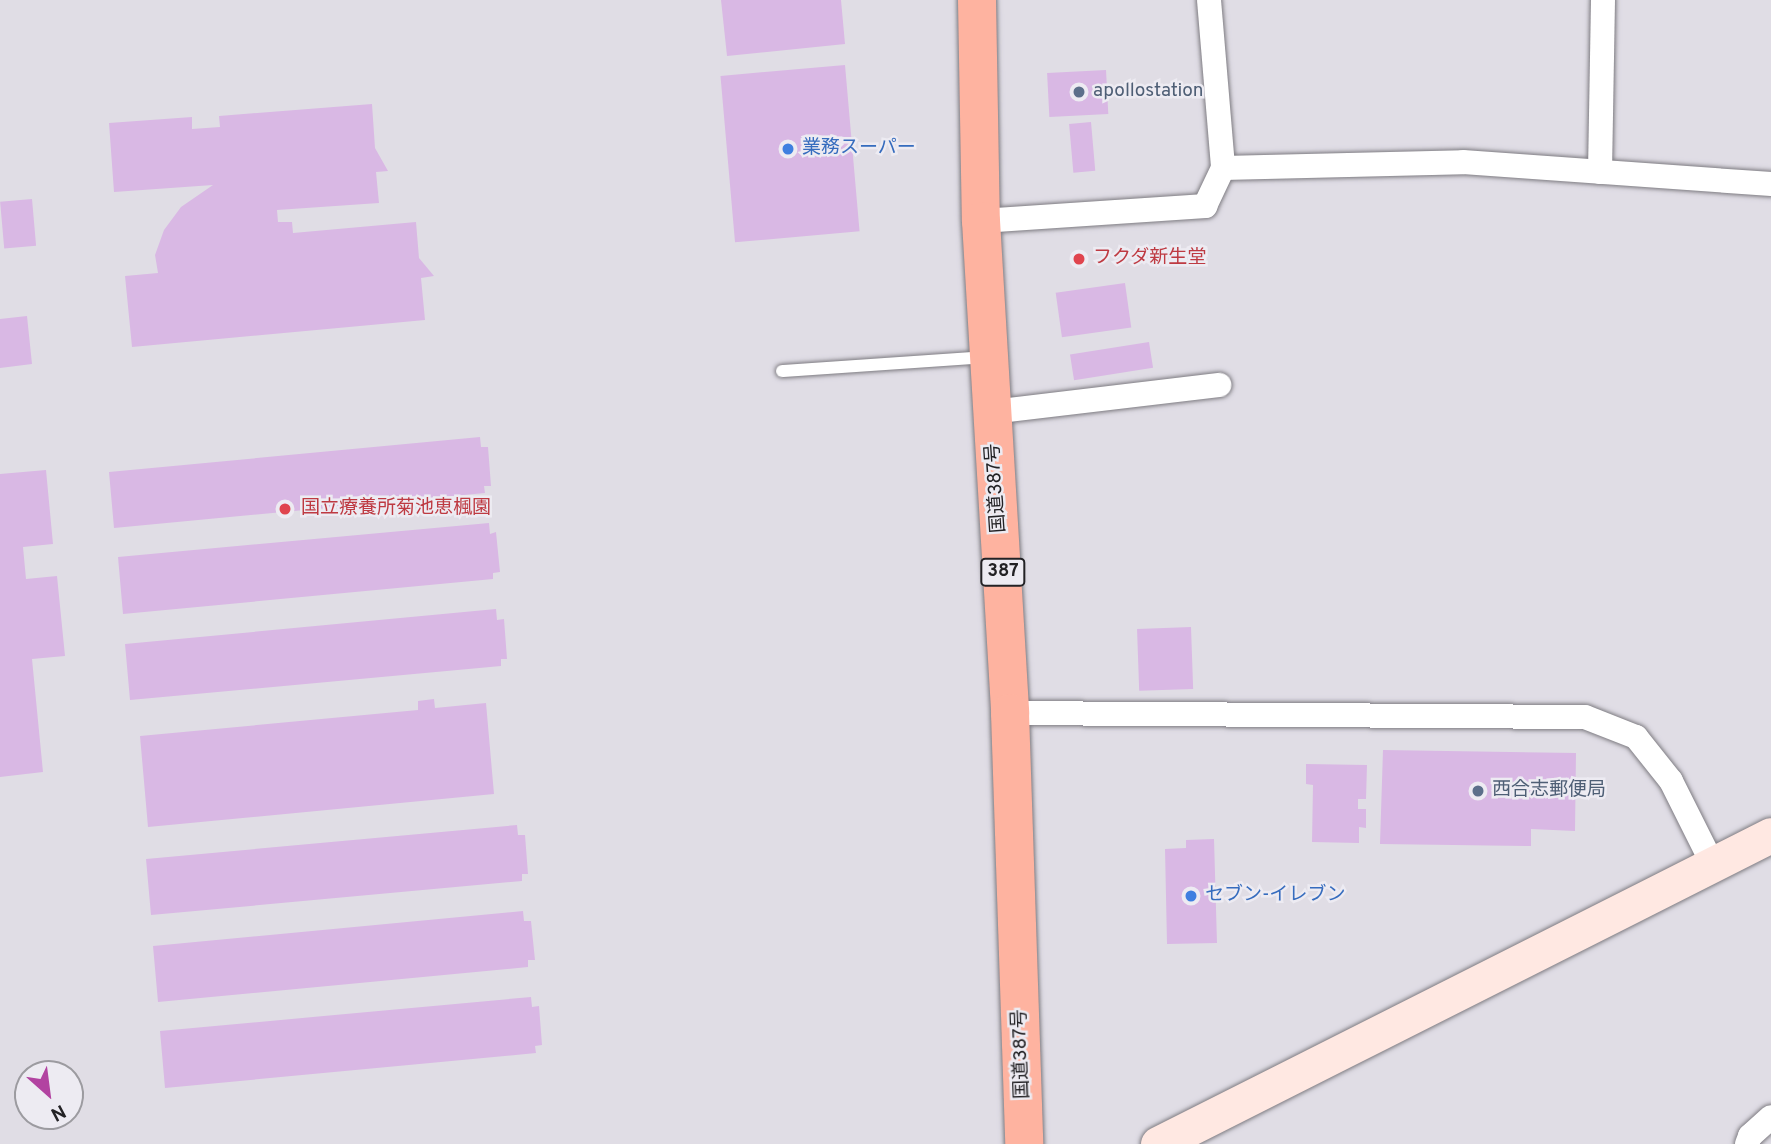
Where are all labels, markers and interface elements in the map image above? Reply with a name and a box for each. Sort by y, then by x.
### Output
place label: apollostation [1093,81,1204,103]
marker: apollostation [1071,84,1087,100]
place label: 業務スーパー [802,138,916,160]
marker: 業務スーパー [780,141,796,157]
place label: フクダ新生堂 [1093,248,1207,270]
marker: フクダ新生堂 [1071,251,1087,267]
street label: 国道387号 [982,442,1012,534]
place label: 国立療養所菊池恵楓園 [301,498,491,520]
marker: 国立療養所菊池恵楓園 [275,499,295,519]
road number: 387 [980,558,1026,586]
place label: 西合志郵便局 [1492,780,1606,802]
marker: 西合志郵便局 [1470,783,1486,799]
place label: セブン-イレブン [1205,885,1346,907]
marker: セブン-イレブン [1183,888,1199,904]
street label: 国道387号 [1009,1009,1035,1099]
north arrow [14,1060,84,1130]
text: N [46,1098,70,1126]

